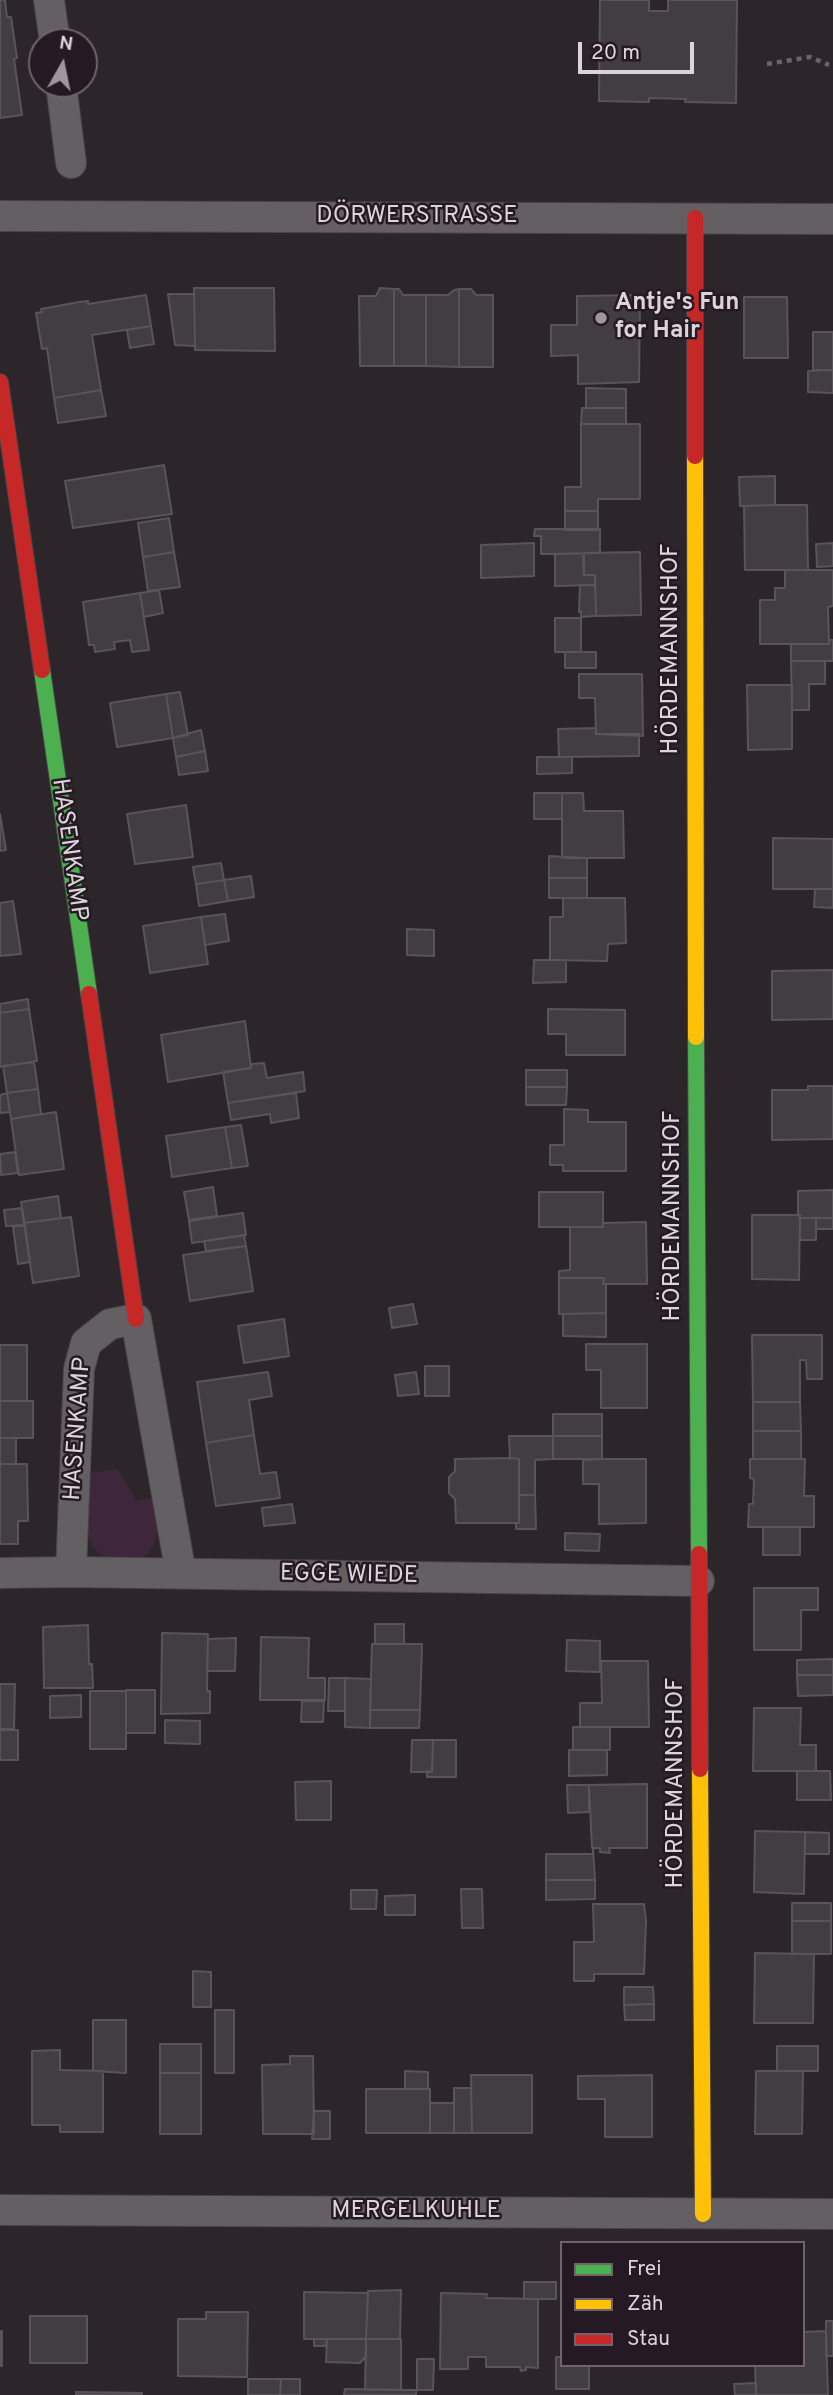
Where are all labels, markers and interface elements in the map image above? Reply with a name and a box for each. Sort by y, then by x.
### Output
north arrow [28,28,98,98]
scale bar [581,28,696,72]
text: N [57,31,75,57]
text: 20 m [591,40,640,67]
street label: DÖRWERSTRASSE [316,203,518,231]
place label: Antje's Fun for Hair [615,290,739,346]
marker: Antje's Fun for Hair [593,310,609,326]
street label: HÖRDEMANNSHOF [658,543,686,755]
street label: HASENKAMP [44,777,92,923]
street label: HÖRDEMANNSHOF [660,1110,688,1322]
street label: HASENKAMP [60,1356,98,1502]
street label: EGGE WIEDE [280,1560,418,1592]
street label: HÖRDEMANNSHOF [663,1677,691,1889]
street label: MERGELKUHLE [331,2198,501,2226]
legend [560,2241,805,2367]
text: Frei [627,2256,662,2283]
text: Zäh [627,2291,664,2318]
text: Stau [627,2326,670,2353]

